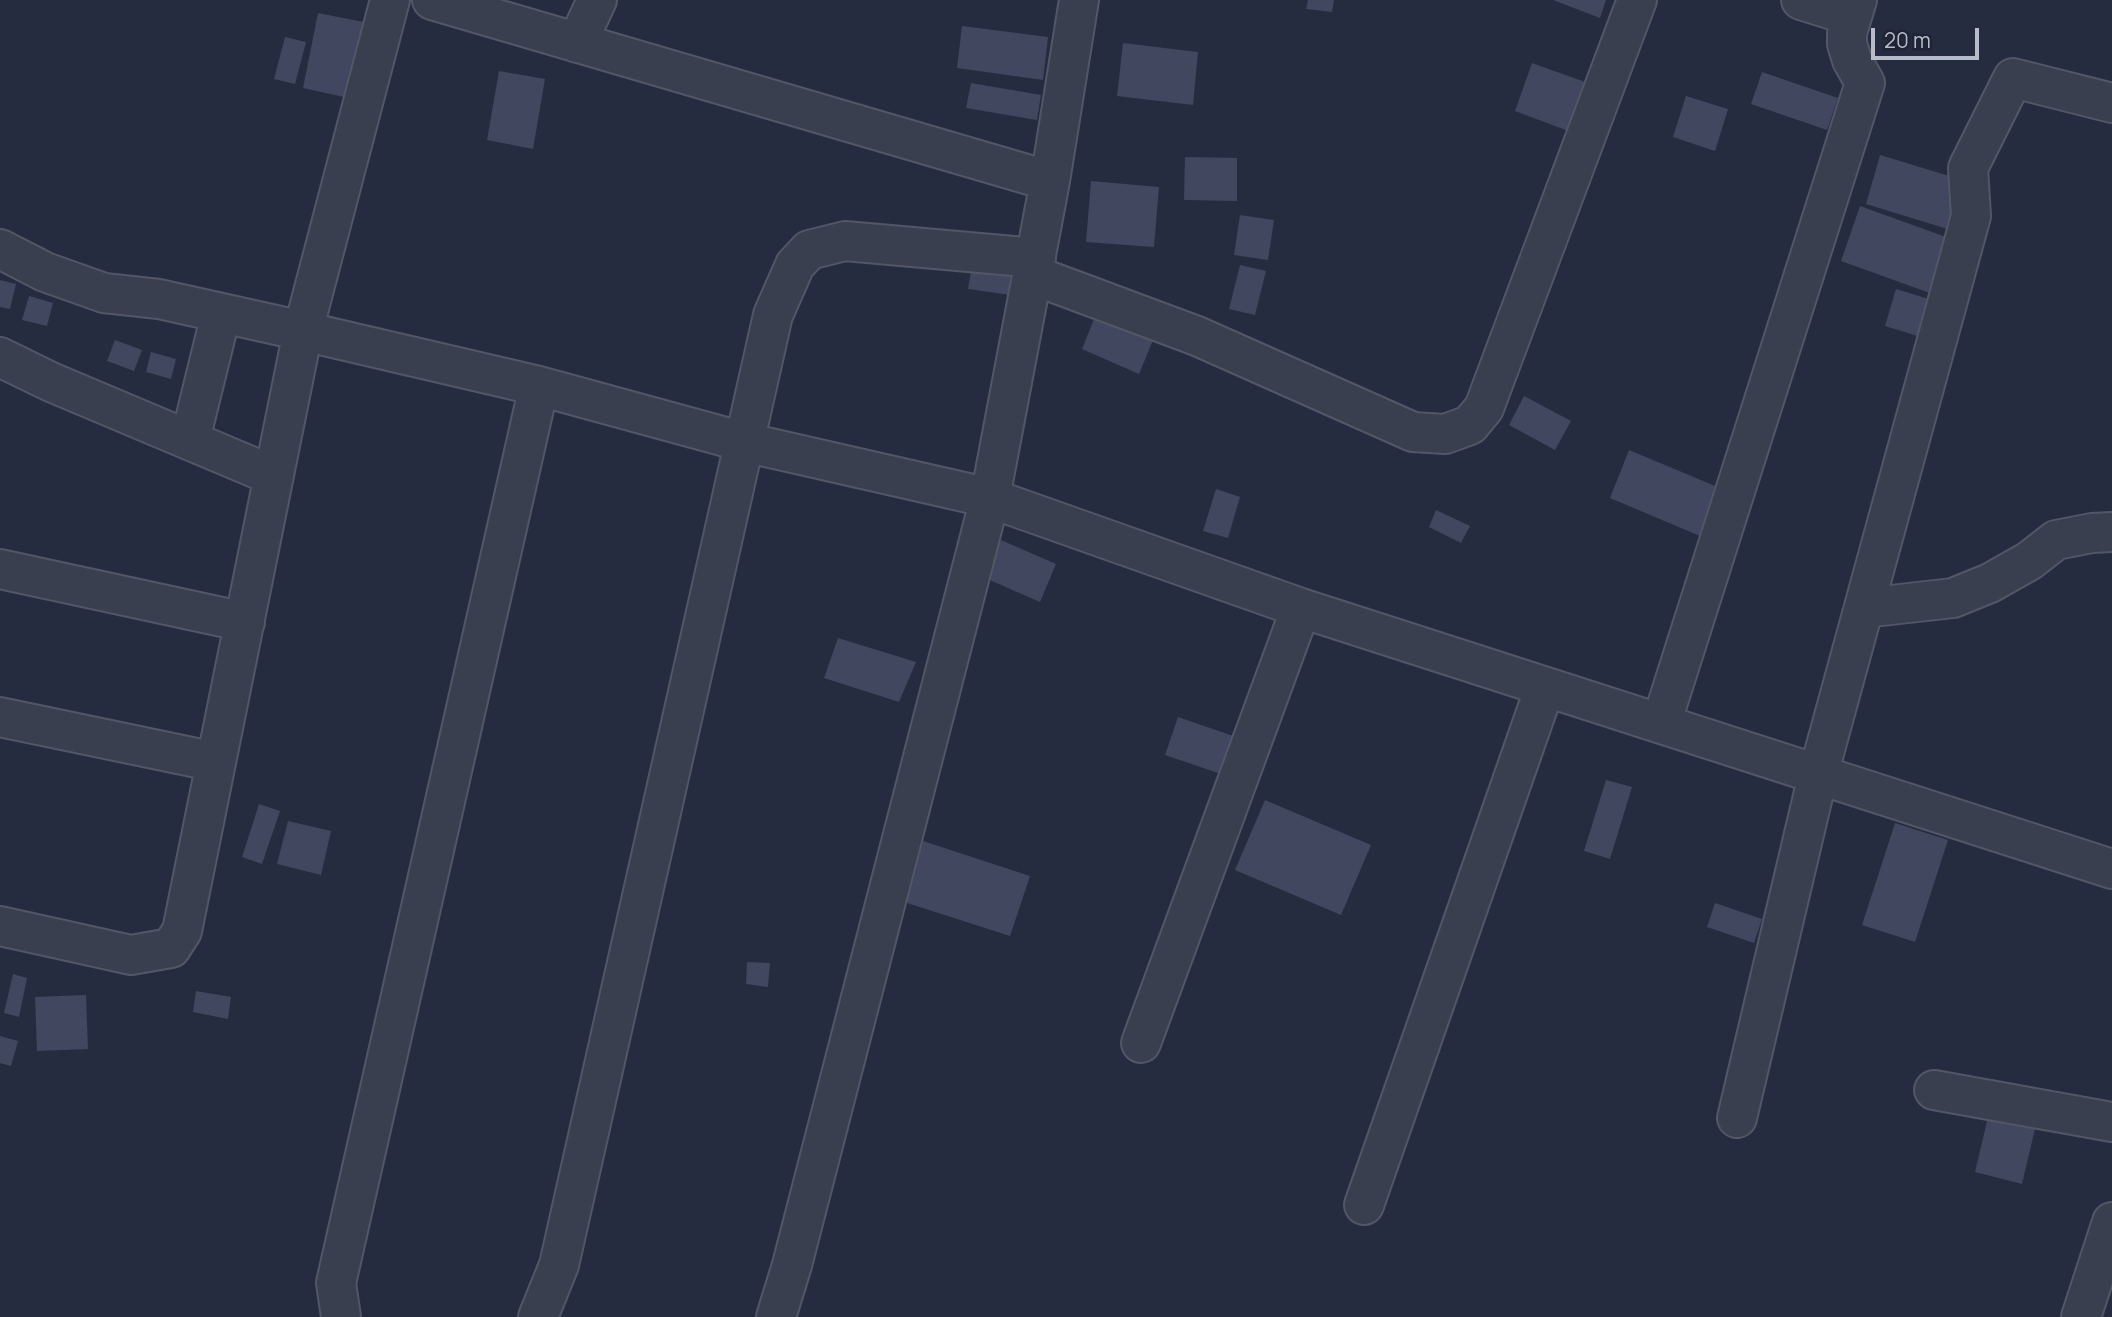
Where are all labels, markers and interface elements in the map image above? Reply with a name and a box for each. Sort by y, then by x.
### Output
scale bar [1874,14,1982,58]
text: 20 m [1884,26,1931,54]

